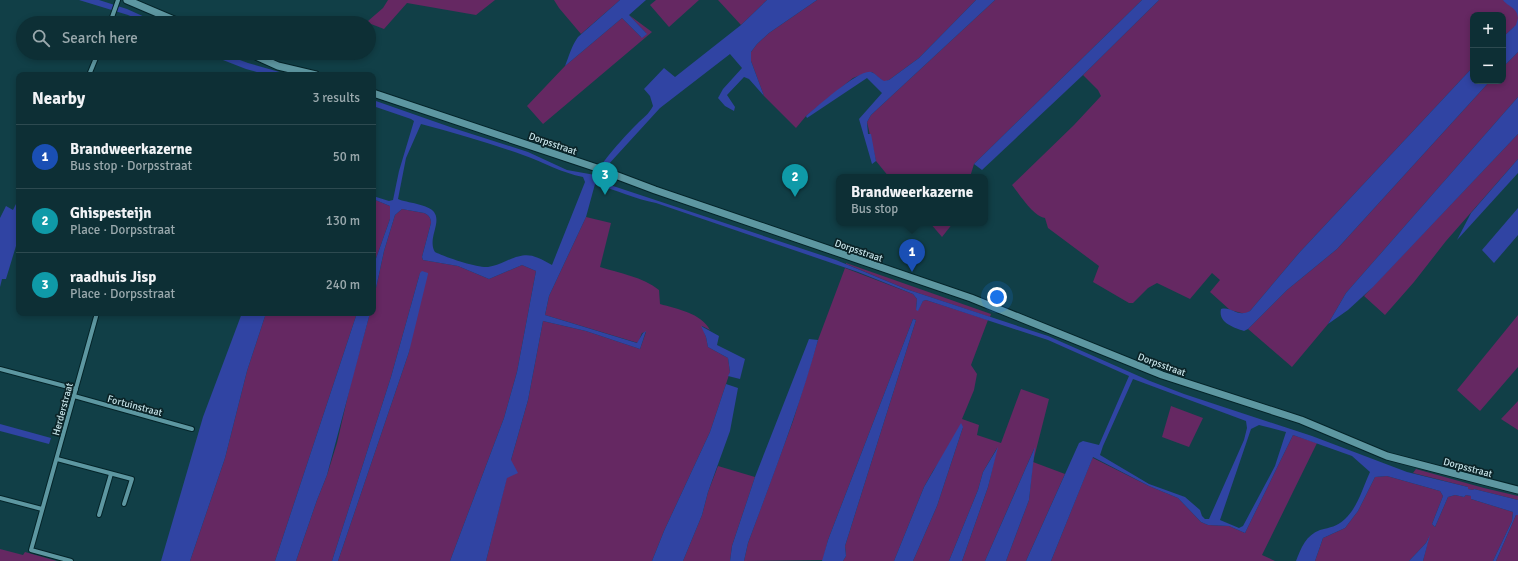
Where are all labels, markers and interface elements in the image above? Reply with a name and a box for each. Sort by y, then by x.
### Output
map controls [1470,12,1506,84]
button: + [1470,12,1506,48]
search box [16,16,376,60]
icon: search [30,27,52,49]
text: Search here [62,29,138,47]
button: − [1470,48,1506,84]
text: Nearby [32,88,85,109]
text: 3 results [312,90,360,106]
street label: Dorpsstraat [527,130,579,158]
text: Brandweerkazerne [70,140,192,158]
text: 1 [41,149,49,165]
text: 50 m [333,149,360,165]
text: Bus stop · Dorpsstraat [70,158,192,174]
pin: 3 [592,162,618,195]
pin: 2 [782,164,808,197]
popup [836,174,988,226]
text: Brandweerkazerne [851,183,973,201]
text: Bus stop [851,201,898,217]
text: Ghispesteijn [70,204,151,222]
text: 2 [41,213,49,229]
text: 130 m [326,213,360,229]
text: Place · Dorpsstraat [70,222,175,238]
street label: Dorpsstraat [833,237,885,265]
pin: 1 [899,239,925,272]
text: raadhuis Jisp [70,268,156,286]
text: 3 [41,277,49,293]
text: 240 m [326,277,360,293]
text: Place · Dorpsstraat [70,286,175,302]
your location [987,287,1007,307]
street label: Dorpsstraat [1136,351,1188,379]
street label: Herderstraat [50,381,76,437]
street label: Fortuinstraat [106,393,164,419]
street label: Dorpsstraat [1442,456,1494,480]

